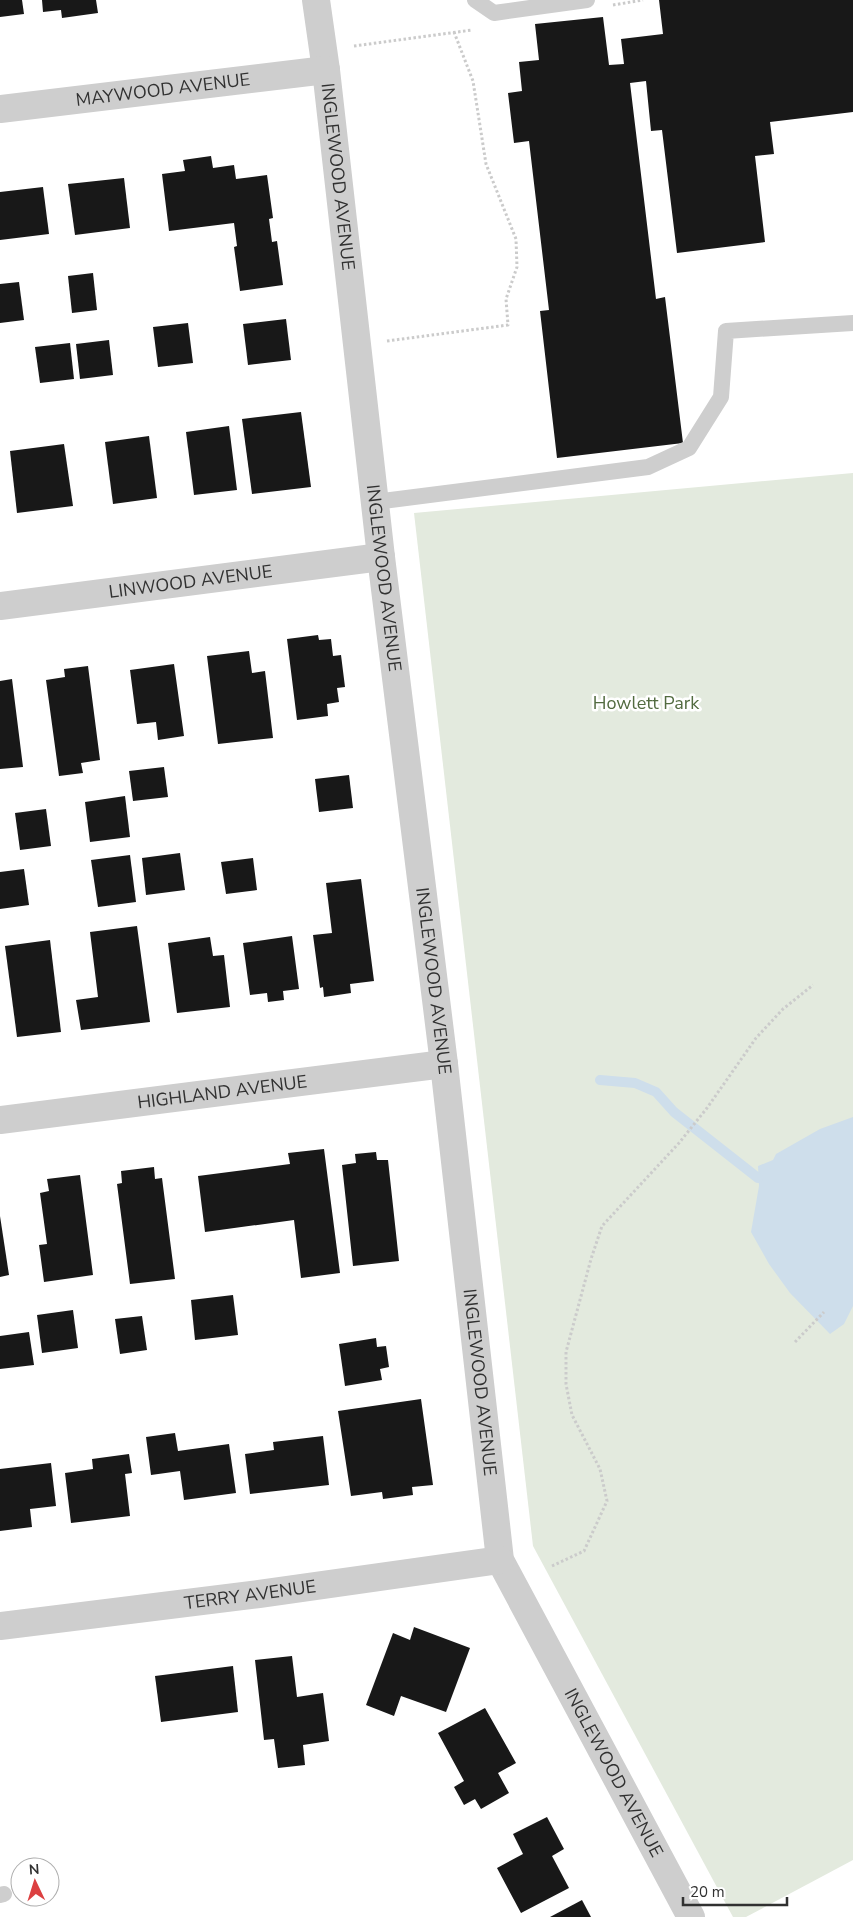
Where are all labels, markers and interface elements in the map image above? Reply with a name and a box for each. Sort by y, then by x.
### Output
street label: MAYWOOD AVENUE [74,67,251,112]
street label: INGLEWOOD AVENUE [316,82,361,272]
street label: INGLEWOOD AVENUE [361,483,407,673]
street label: LINWOOD AVENUE [107,559,274,604]
park label: Howlett Park [593,691,700,715]
street label: INGLEWOOD AVENUE [410,886,457,1076]
street label: HIGHLAND AVENUE [136,1069,309,1115]
street label: INGLEWOOD AVENUE [457,1287,502,1477]
street label: TERRY AVENUE [183,1574,317,1615]
street label: INGLEWOOD AVENUE [559,1684,669,1861]
north arrow [10,1857,60,1907]
text: N [28,1860,40,1879]
scale bar [683,1874,787,1906]
text: 20 m [690,1882,725,1902]

